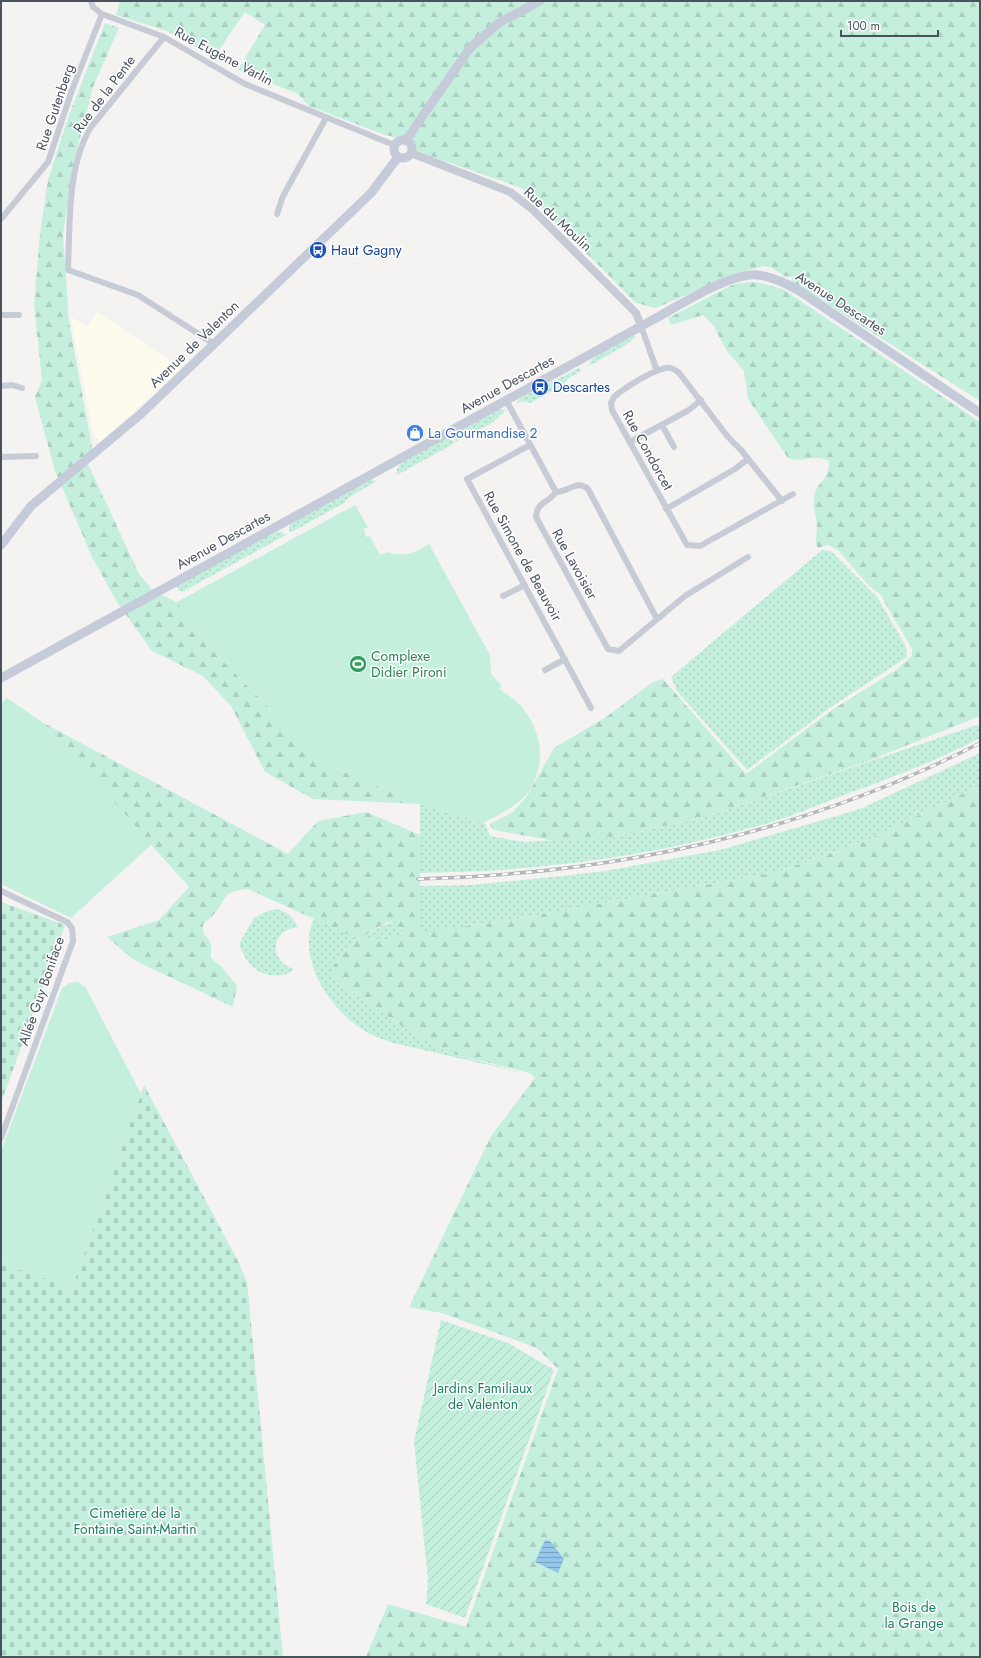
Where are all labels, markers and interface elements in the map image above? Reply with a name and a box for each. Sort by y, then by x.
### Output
scale bar [841,12,938,38]
text: 100 m [847,17,880,35]
street label: Rue Eugène Varlin [171,22,277,90]
street label: Rue de la Pente [68,51,140,137]
street label: Rue Gutenberg [31,61,79,153]
street label: Rue du Moulin [519,182,597,256]
bus stop icon: Haut Gagny [308,240,328,260]
place label: Haut Gagny [331,240,402,260]
street label: Avenue Descartes [792,266,891,340]
street label: Avenue de Valenton [145,296,243,392]
street label: Avenue Descartes [456,350,558,418]
bus stop icon: Descartes [530,377,550,397]
place label: Descartes [553,377,610,397]
street label: Rue Condorcet [618,406,679,494]
shop icon: La Gourmandise 2 [405,423,425,443]
place label: La Gourmandise 2 [428,423,538,443]
street label: Rue Simone de Beauvoir [479,487,567,625]
street label: Avenue Descartes [172,506,274,574]
street label: Rue Lavoisier [547,525,603,603]
place label: Complexe Didier Pironi [371,646,447,682]
sports icon: Complexe Didier Pironi [348,654,368,674]
street label: Allée Guy Boniface [13,934,69,1048]
park label: Jardins Familiaux de Valenton [432,1378,532,1414]
park label: Cimetière de la Fontaine Saint-Martin [74,1503,197,1539]
park label: Bois de la Grange [884,1597,944,1633]

